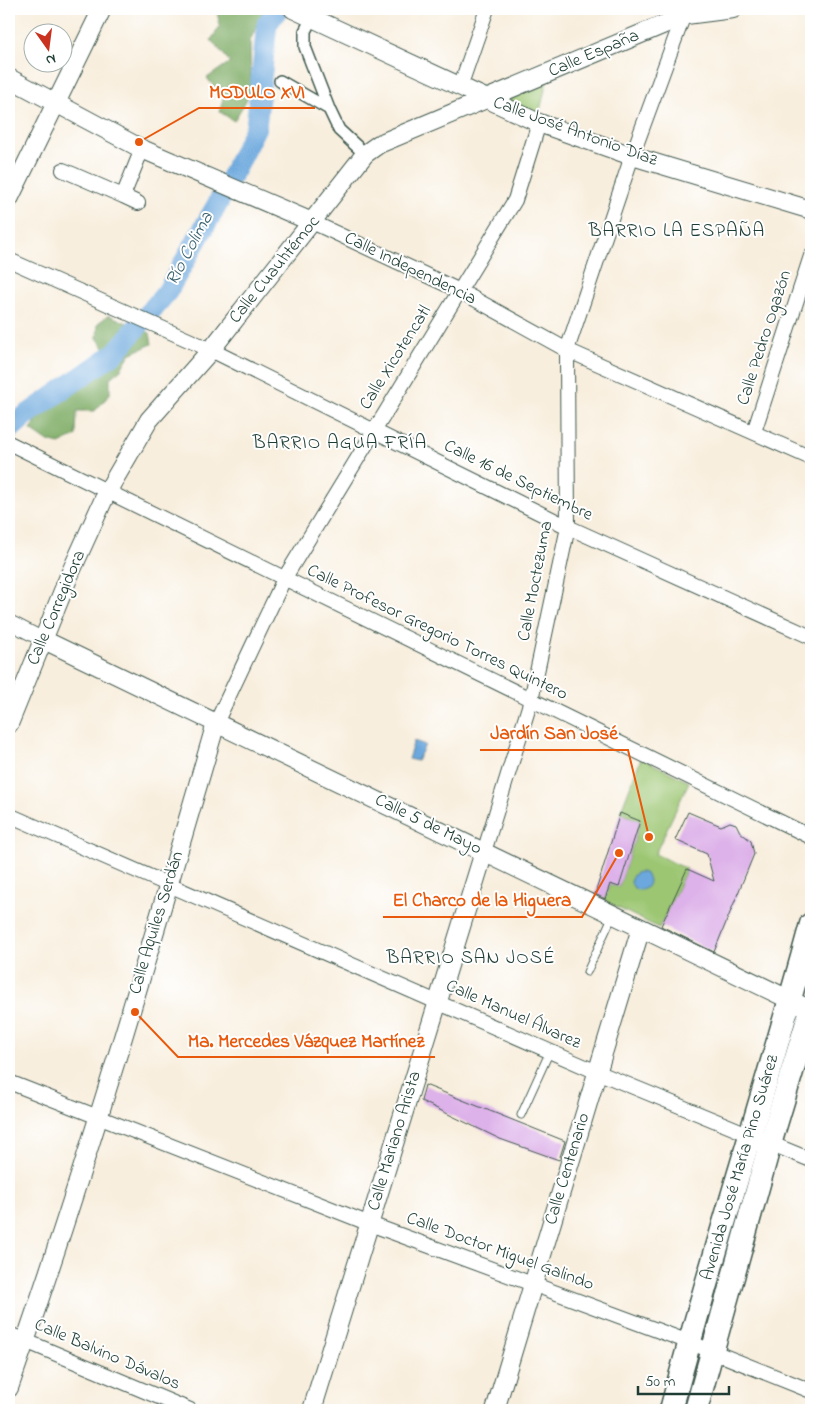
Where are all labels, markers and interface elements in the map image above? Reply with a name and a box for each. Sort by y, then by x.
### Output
north arrow [22,22,72,72]
street label: Calle España [545,23,643,85]
text: N [44,48,58,70]
callout: MODULO XVI [199,74,315,108]
text: MODULO XVI [209,80,305,107]
street label: Calle José Antonio Díaz [489,90,661,174]
water label: Río Colima [159,207,221,291]
street label: Calle Cuauhtémoc [223,210,327,330]
district label: BARRIO LA ESPAÑA [588,218,765,245]
street label: Calle Independencia [339,226,481,312]
street label: Calle Pedro Ogazón [731,267,800,409]
street label: Calle Xicotencatl [353,301,439,415]
district label: BARRIO AGUA FRÍA [252,430,427,457]
street label: Calle 16 de Septiembre [439,434,598,529]
street label: Calle Moctezuma [512,519,560,643]
street label: Calle Corregidora [21,546,94,670]
street label: Calle Profesor Gregorio Torres Quintero [302,558,572,709]
callout: Jardín San José [480,716,628,750]
text: Jardín San José [490,721,618,748]
street label: Calle 5 de Mayo [370,788,486,862]
street label: Calle Aquiles Serdán [123,848,191,998]
callout: El Charco de la Higuera [383,883,582,917]
text: El Charco de la Higuera [393,888,571,917]
district label: BARRIO SAN JOSÉ [385,945,556,972]
street label: Calle Manuel Álvarez [441,974,585,1057]
callout: Ma. Mercedes Vázquez Martínez [178,1023,435,1057]
text: Ma. Mercedes Vázquez Martínez [188,1029,425,1056]
street label: Avenida José María Pino Suárez [695,1051,786,1284]
street label: Calle Mariano Arista [361,1068,429,1214]
street label: Calle Centenario [539,1110,597,1228]
street label: Calle Doctor Miguel Galindo [402,1206,597,1299]
street label: Calle Balvino Dávalos [30,1312,184,1398]
scale bar [638,1364,729,1396]
text: 50 m [645,1371,676,1393]

